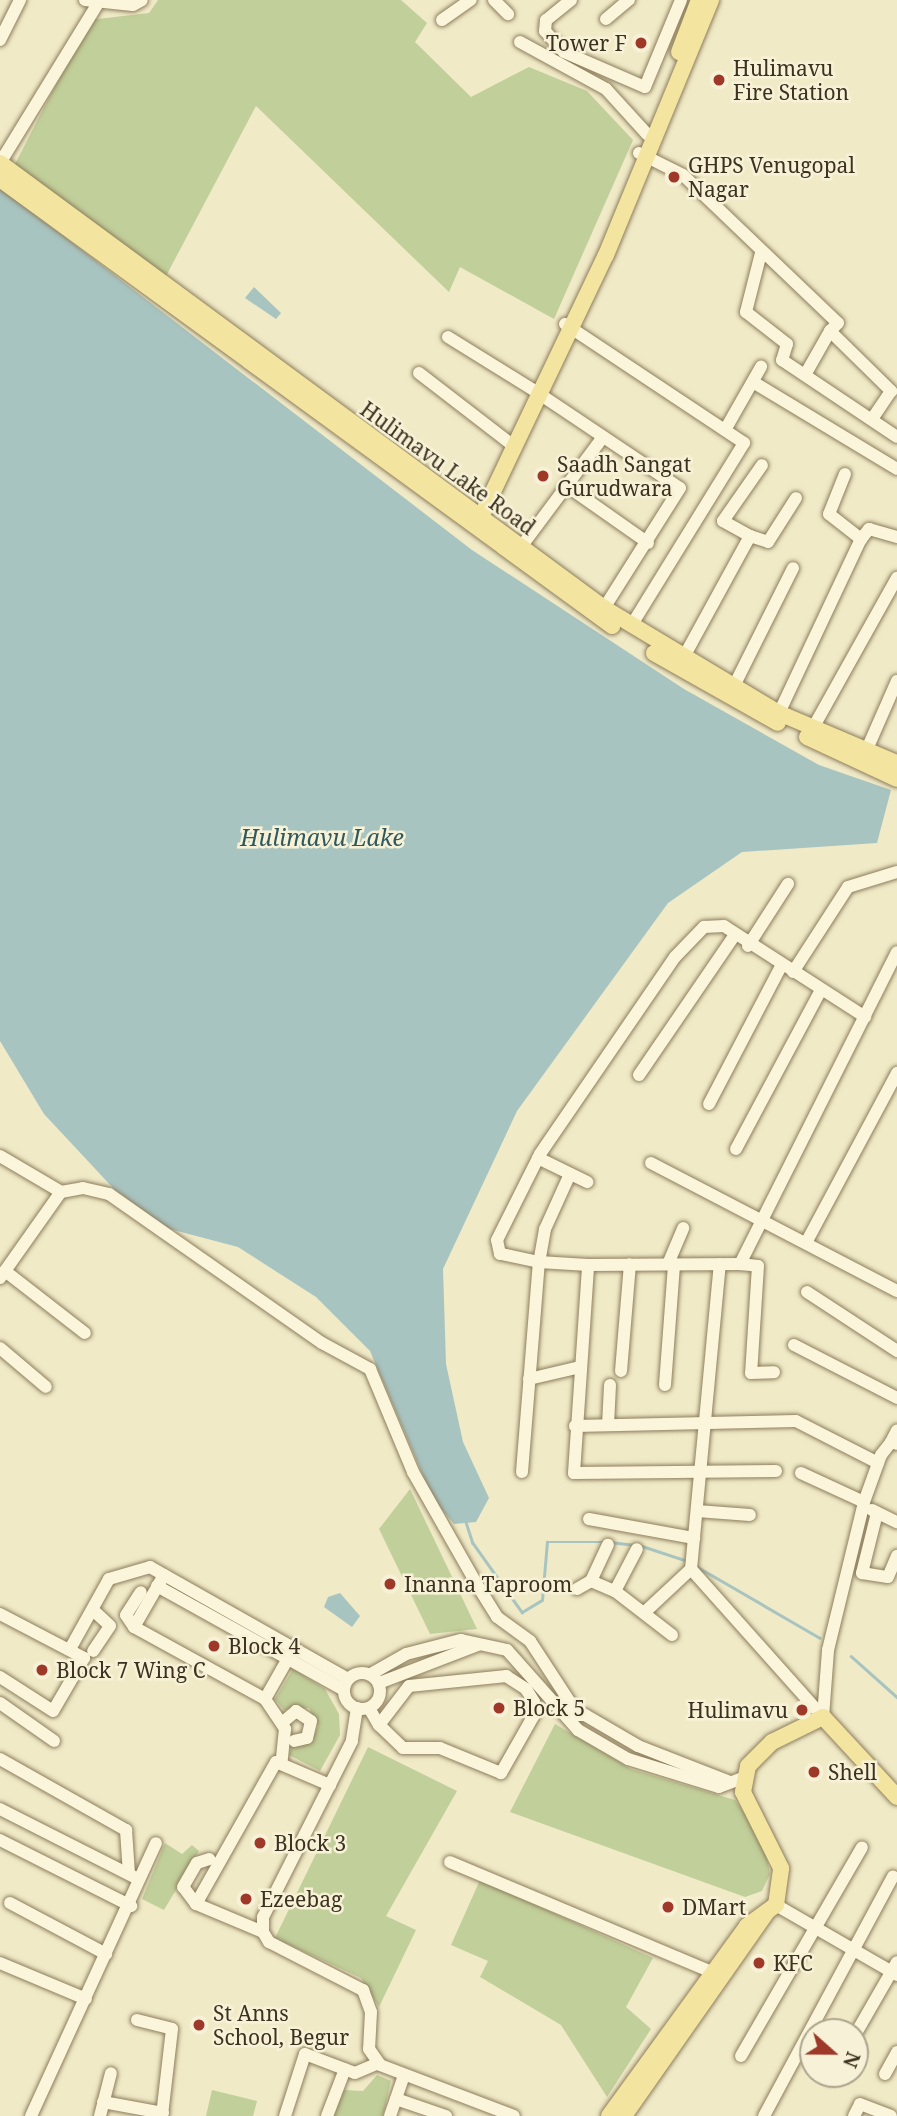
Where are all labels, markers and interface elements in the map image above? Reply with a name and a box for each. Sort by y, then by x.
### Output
place label: Tower F [546,30,627,56]
marker: Tower F [633,35,649,51]
place label: Hulimavu Fire Station [733,55,849,105]
marker: Hulimavu Fire Station [711,72,727,88]
place label: GHPS Venugopal Nagar [688,152,855,202]
marker: GHPS Venugopal Nagar [666,169,682,185]
street label: Hulimavu Lake Road [356,396,540,540]
place label: Saadh Sangat Gurudwara [557,451,691,501]
marker: Saadh Sangat Gurudwara [535,468,551,484]
water label: Hulimavu Lake [240,823,404,851]
place label: Inanna Taproom [404,1571,572,1597]
marker: Inanna Taproom [382,1576,398,1592]
place label: Block 4 [228,1633,300,1659]
marker: Block 4 [206,1638,222,1654]
place label: Block 7 Wing C [56,1657,206,1683]
marker: Block 7 Wing C [34,1662,50,1678]
place label: Block 5 [513,1695,585,1721]
place label: Hulimavu [688,1697,788,1723]
marker: Block 5 [491,1700,507,1716]
marker: Hulimavu [794,1702,810,1718]
place label: Shell [828,1759,877,1785]
marker: Shell [806,1764,822,1780]
place label: Block 3 [274,1830,346,1856]
marker: Block 3 [252,1835,268,1851]
place label: Ezeebag [260,1886,342,1912]
marker: Ezeebag [238,1891,254,1907]
place label: DMart [682,1894,746,1920]
marker: DMart [660,1899,676,1915]
place label: KFC [773,1950,813,1976]
marker: KFC [751,1955,767,1971]
place label: St Anns School, Begur [213,2000,349,2050]
marker: St Anns School, Begur [191,2017,207,2033]
north arrow [799,2018,869,2088]
text: N [837,2048,867,2071]

